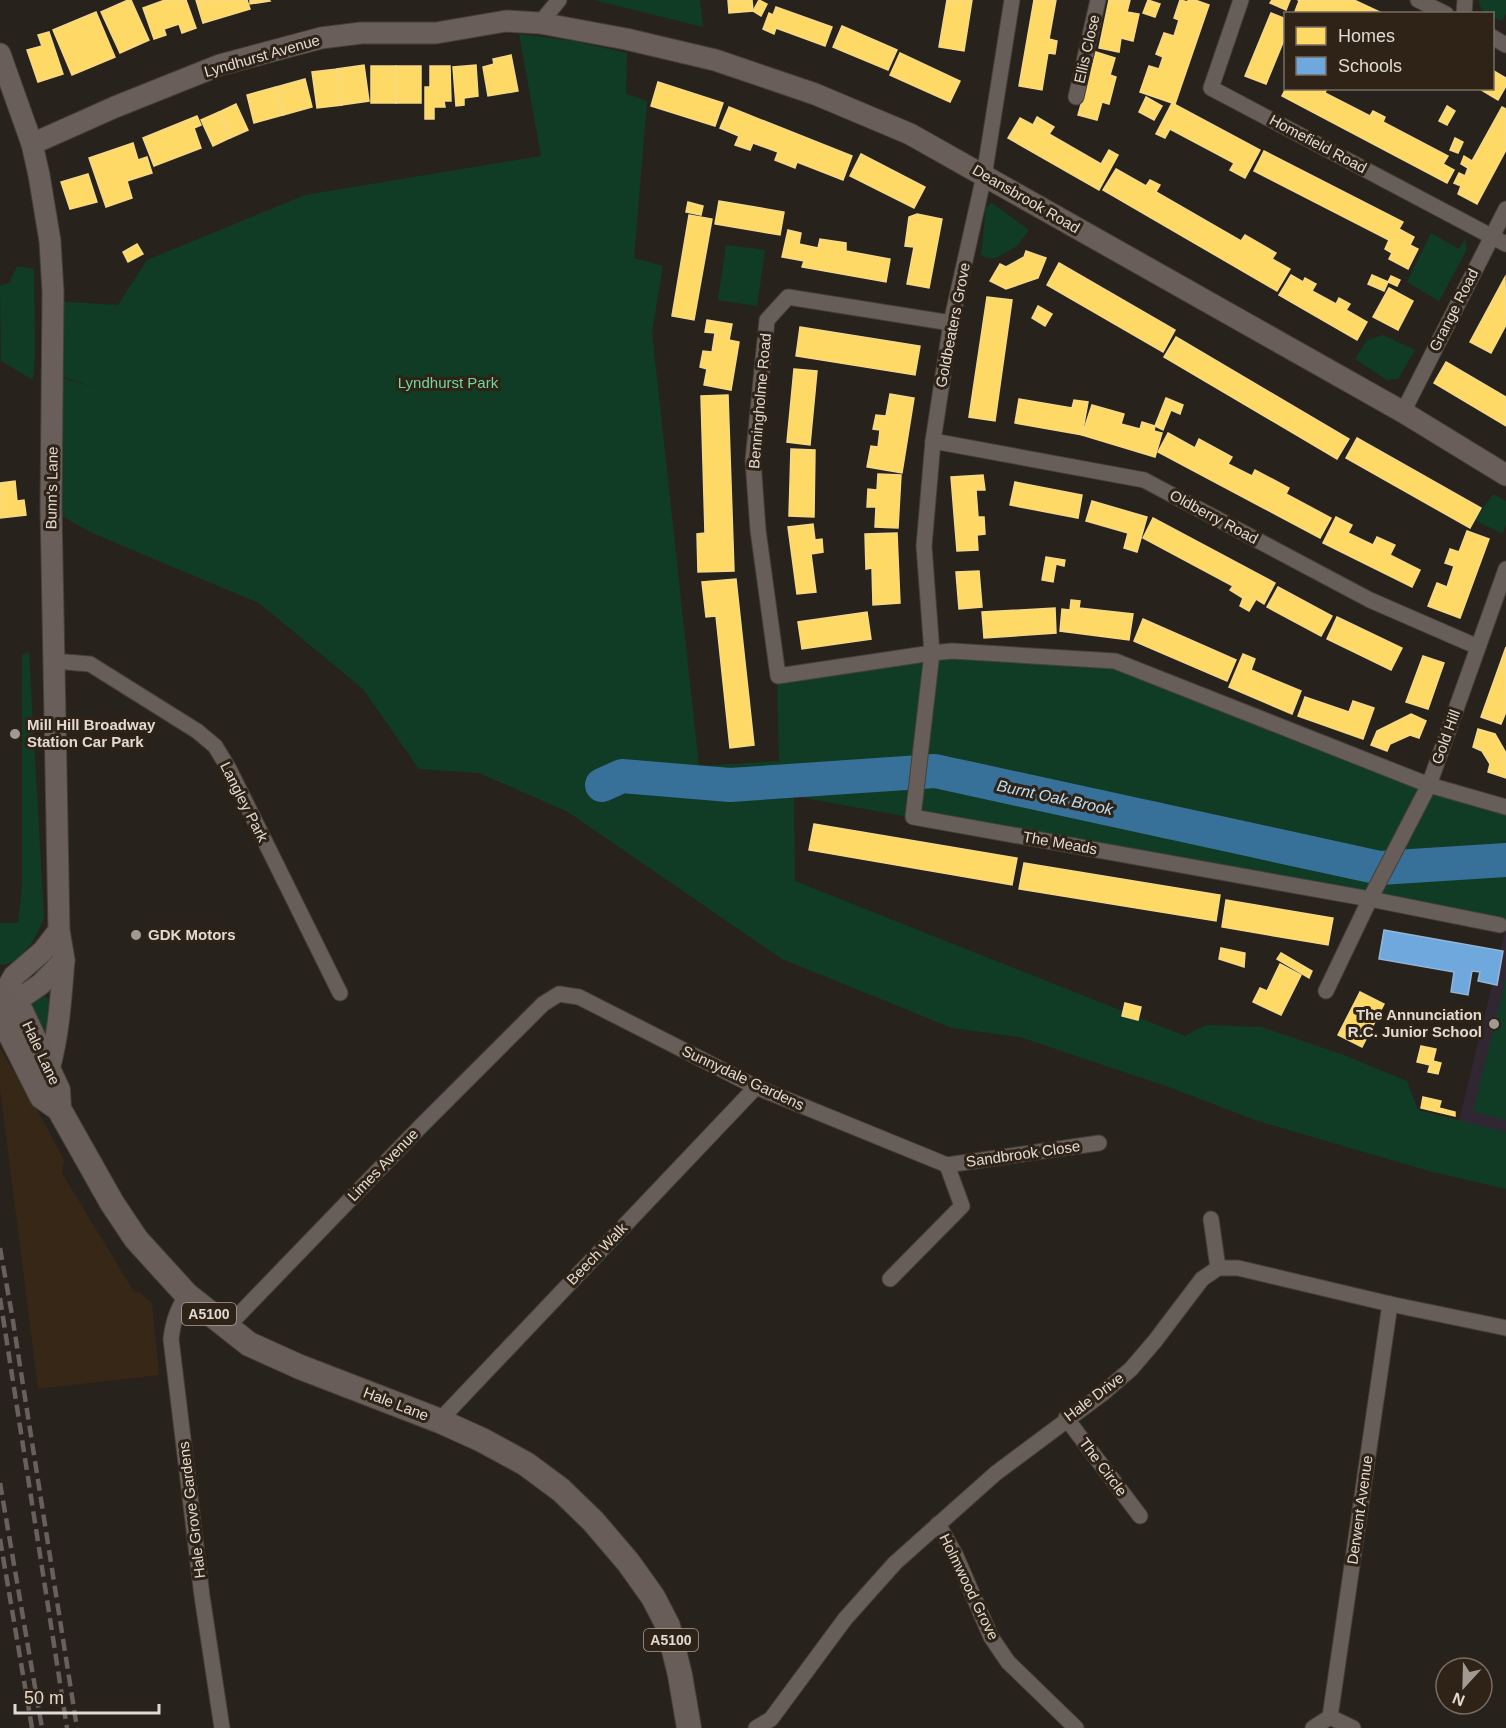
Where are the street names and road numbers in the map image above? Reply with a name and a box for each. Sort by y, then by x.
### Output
street label: Ellis Close [1070,13,1103,85]
street label: Lyndhurst Avenue [202,31,322,80]
street label: Homefield Road [1267,111,1370,176]
street label: Deansbrook Road [970,161,1083,236]
street label: Goldbeaters Grove [932,261,973,389]
street label: Grange Road [1426,266,1482,354]
street label: Benningholme Road [745,333,774,469]
street label: Bunn's Lane [42,446,61,530]
street label: Oldberry Road [1167,486,1261,547]
street label: Gold Hill [1428,707,1463,766]
street label: Langley Park [217,759,272,845]
street label: The Meads [1022,828,1099,857]
street label: Hale Lane [19,1018,64,1087]
street label: Sunnydale Gardens [680,1042,807,1113]
street label: Limes Avenue [344,1125,421,1204]
street label: Sandbrook Close [965,1137,1081,1170]
street label: Beech Walk [563,1219,631,1288]
road number: A5100 [182,1303,236,1325]
street label: Hale Drive [1061,1369,1127,1424]
street label: Hale Lane [361,1383,431,1424]
street label: The Circle [1076,1434,1131,1499]
street label: Hale Grove Gardens [175,1441,208,1579]
street label: Derwent Avenue [1343,1454,1376,1565]
street label: Holmwood Grove [936,1531,1002,1643]
road number: A5100 [644,1629,698,1651]

